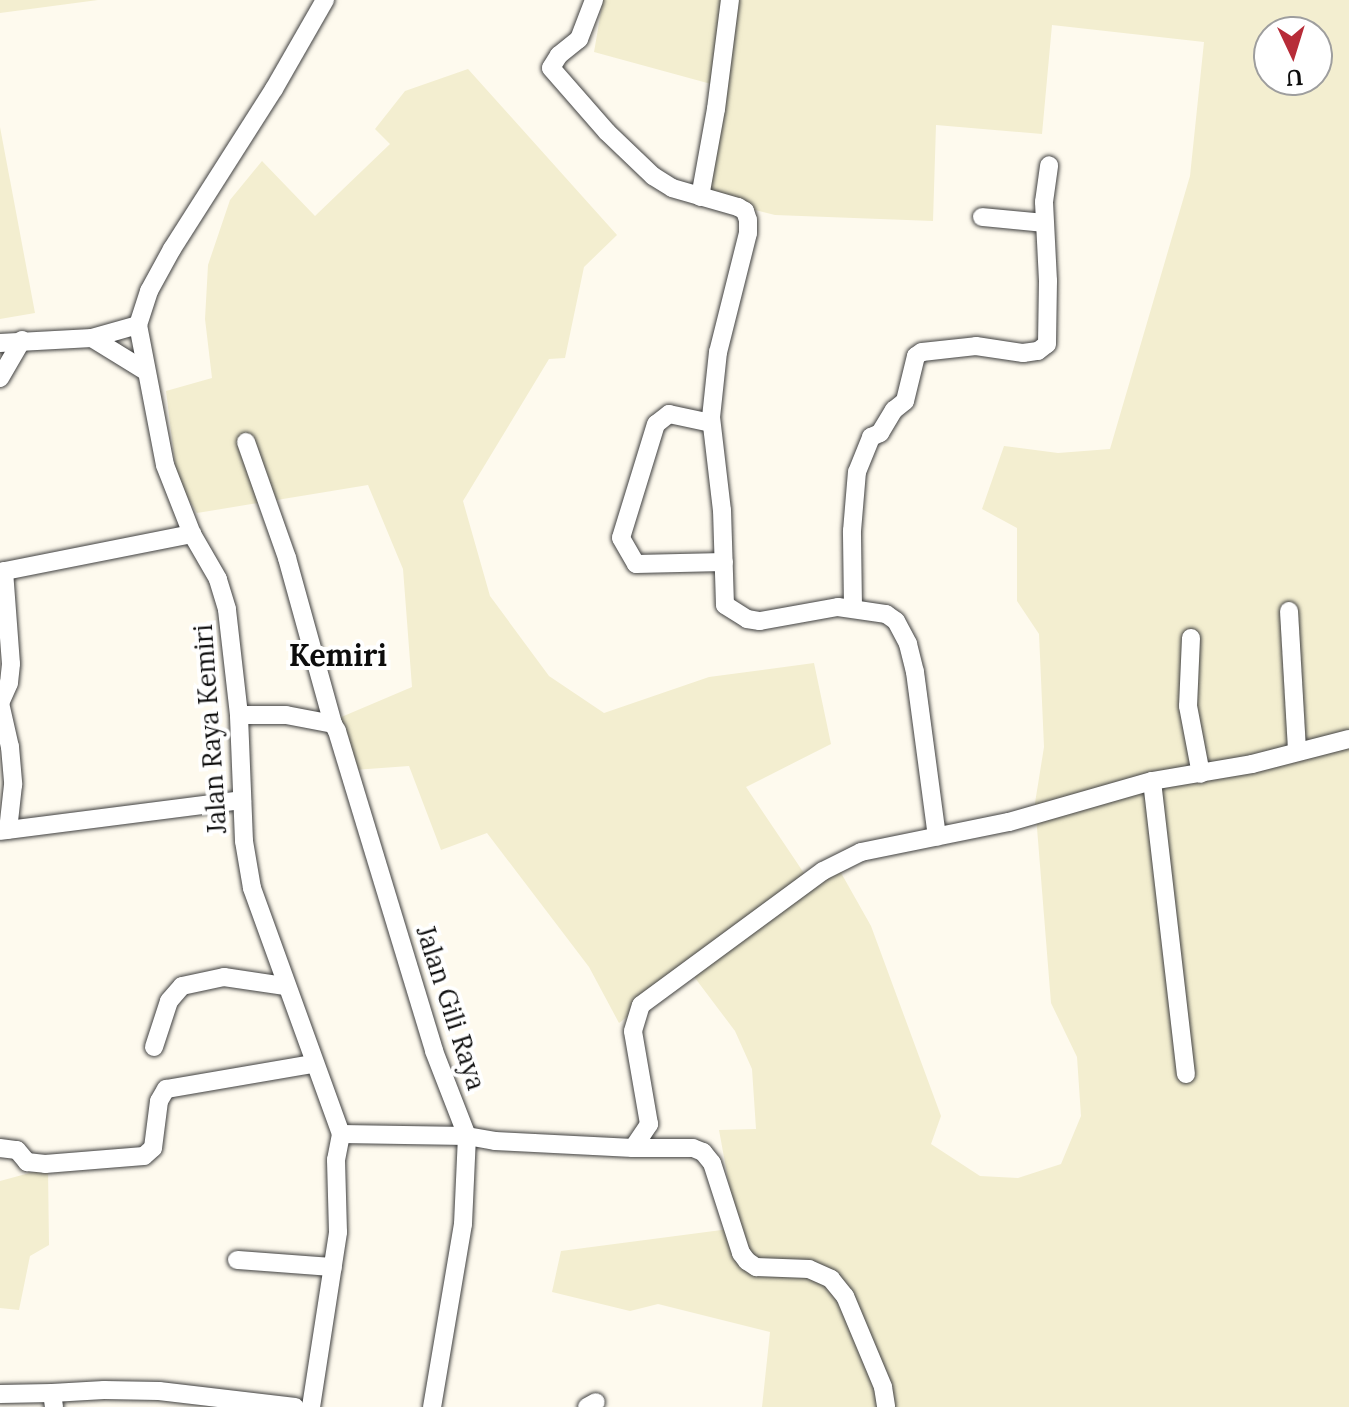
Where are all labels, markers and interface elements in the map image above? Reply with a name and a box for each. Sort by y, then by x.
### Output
north arrow [1253,16,1333,96]
text: U [1285,63,1304,92]
street label: Jalan Raya Kemiri [187,623,233,835]
district label: Kemiri [289,637,387,673]
street label: Jalan Gili Raya [410,922,492,1094]

